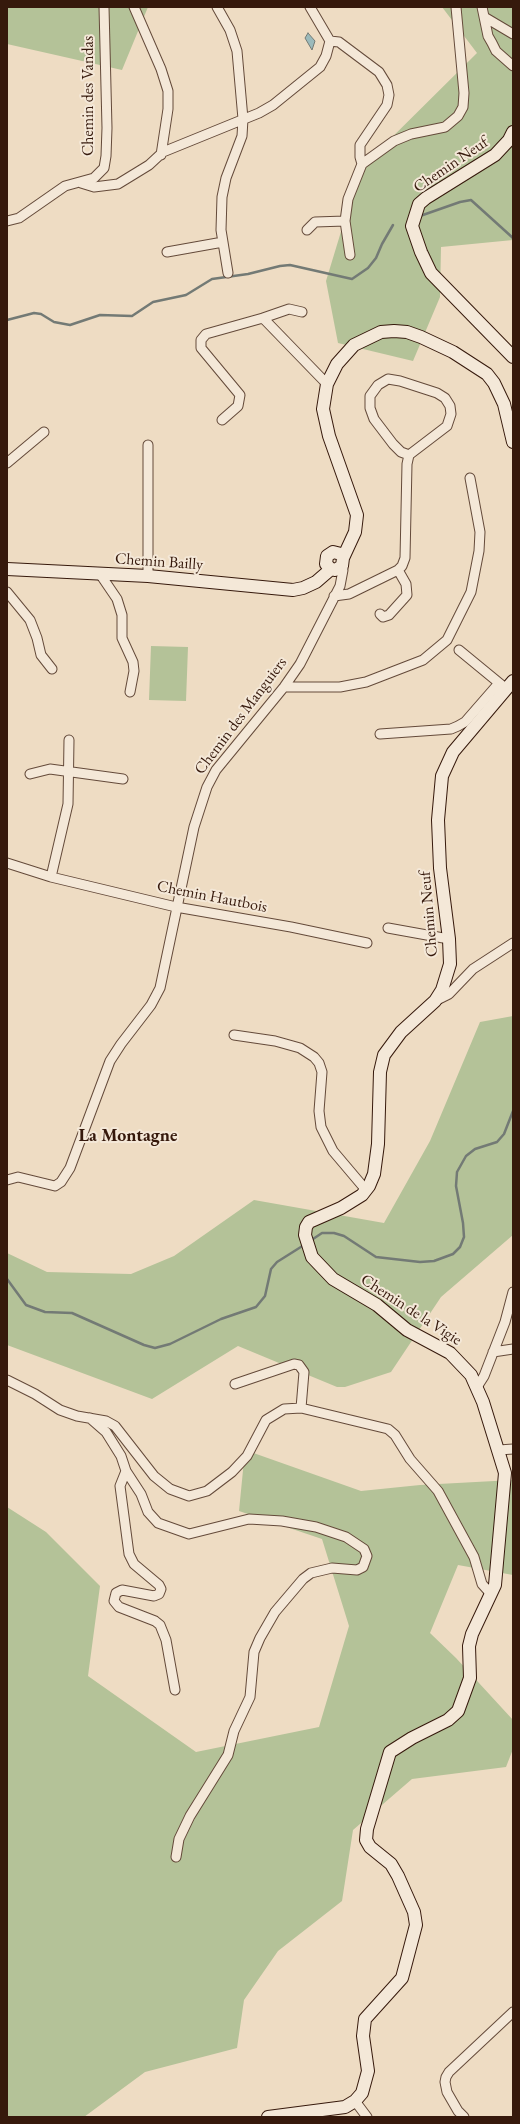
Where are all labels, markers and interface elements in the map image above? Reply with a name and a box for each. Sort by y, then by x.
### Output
street label: Chemin des Vandas [79,36,99,156]
street label: Chemin Neuf [410,133,492,197]
street label: Chemin Bailly [114,549,204,575]
street label: Chemin des Manguiers [191,654,291,778]
street label: Chemin Neuf [416,870,442,958]
street label: Chemin Hautbois [155,877,269,917]
district label: La Montagne [78,1125,178,1147]
street label: Chemin de la Vigie [357,1270,465,1350]

